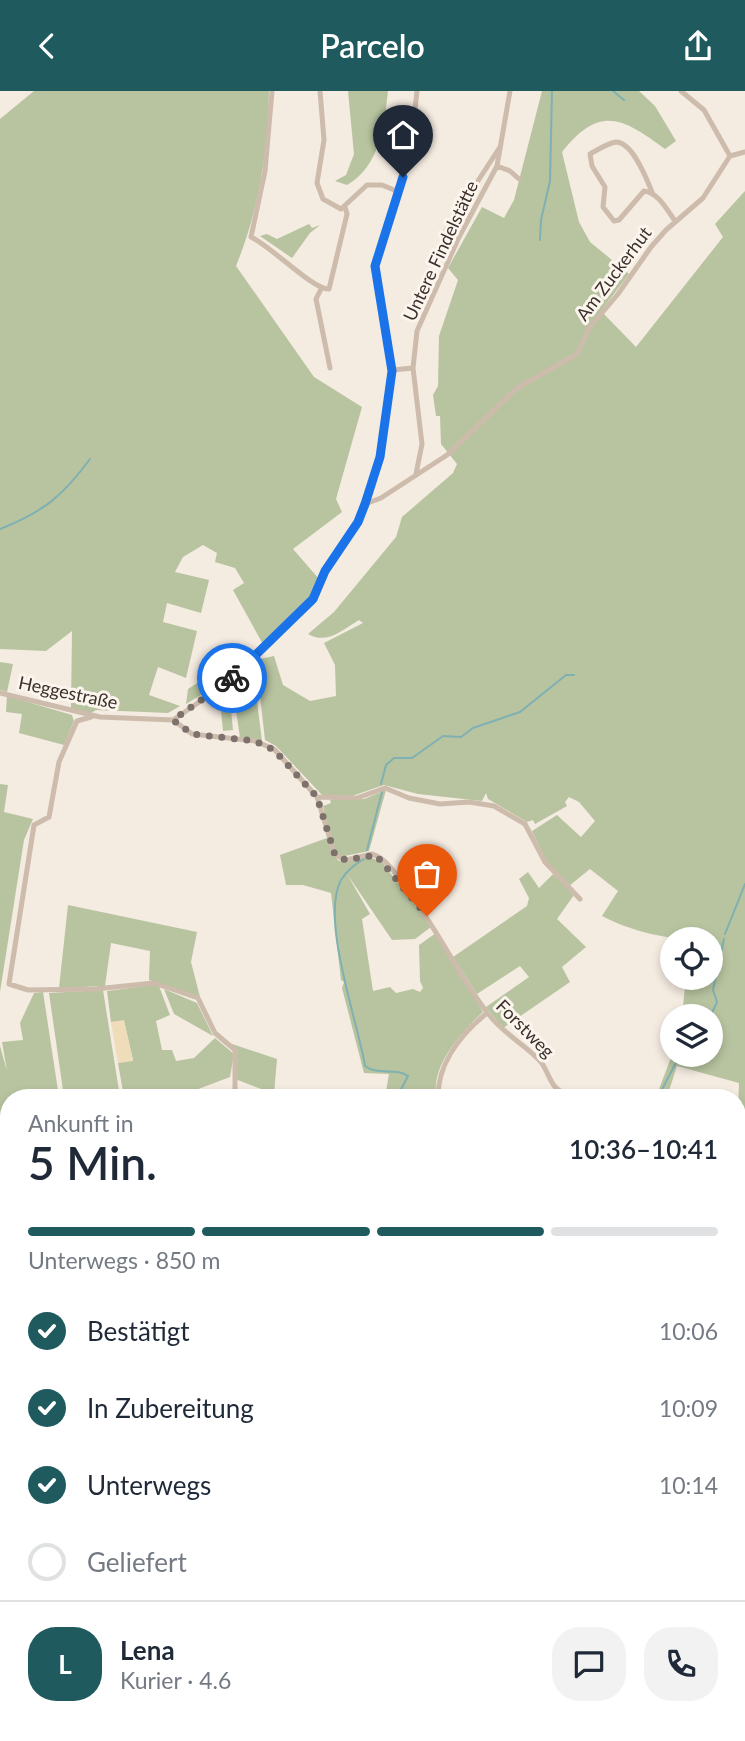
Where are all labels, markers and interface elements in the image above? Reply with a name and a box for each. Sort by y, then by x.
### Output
text: Parcelo [320,26,425,65]
icon: back [28,27,66,65]
icon: share [679,27,717,65]
pin [373,105,433,177]
icon: home [384,116,422,154]
street label: Untere Findelstätte [398,177,482,324]
street label: Am Zuckerhut [571,222,656,325]
courier [197,643,267,713]
icon: bike [213,659,251,697]
street label: Heggestraße [17,671,120,713]
pin [397,844,457,916]
icon: bag [408,855,446,893]
map controls [660,927,723,1067]
button: locate [660,927,723,990]
street label: Forstweg [492,995,559,1062]
button: layers [660,1004,723,1067]
text: Ankunft in [28,1109,134,1137]
text: 10:36–10:41 [569,1133,718,1165]
text: 5 Min. [28,1135,157,1190]
text: Unterwegs · 850 m [28,1246,221,1274]
icon: check [28,1312,66,1350]
text: Bestätigt [87,1315,190,1347]
text: 10:06 [659,1317,718,1345]
icon: check [28,1389,66,1427]
text: In Zubereitung [87,1392,254,1424]
text: 10:09 [659,1394,718,1422]
icon: check [28,1466,66,1504]
text: Unterwegs [87,1469,211,1501]
text: 10:14 [659,1471,718,1499]
text: Geliefert [87,1546,187,1578]
button: chat [552,1627,626,1701]
button: phone [644,1627,718,1701]
text: Lena [120,1634,175,1666]
text: L [58,1648,72,1680]
text: Kurier · 4.6 [120,1666,231,1694]

